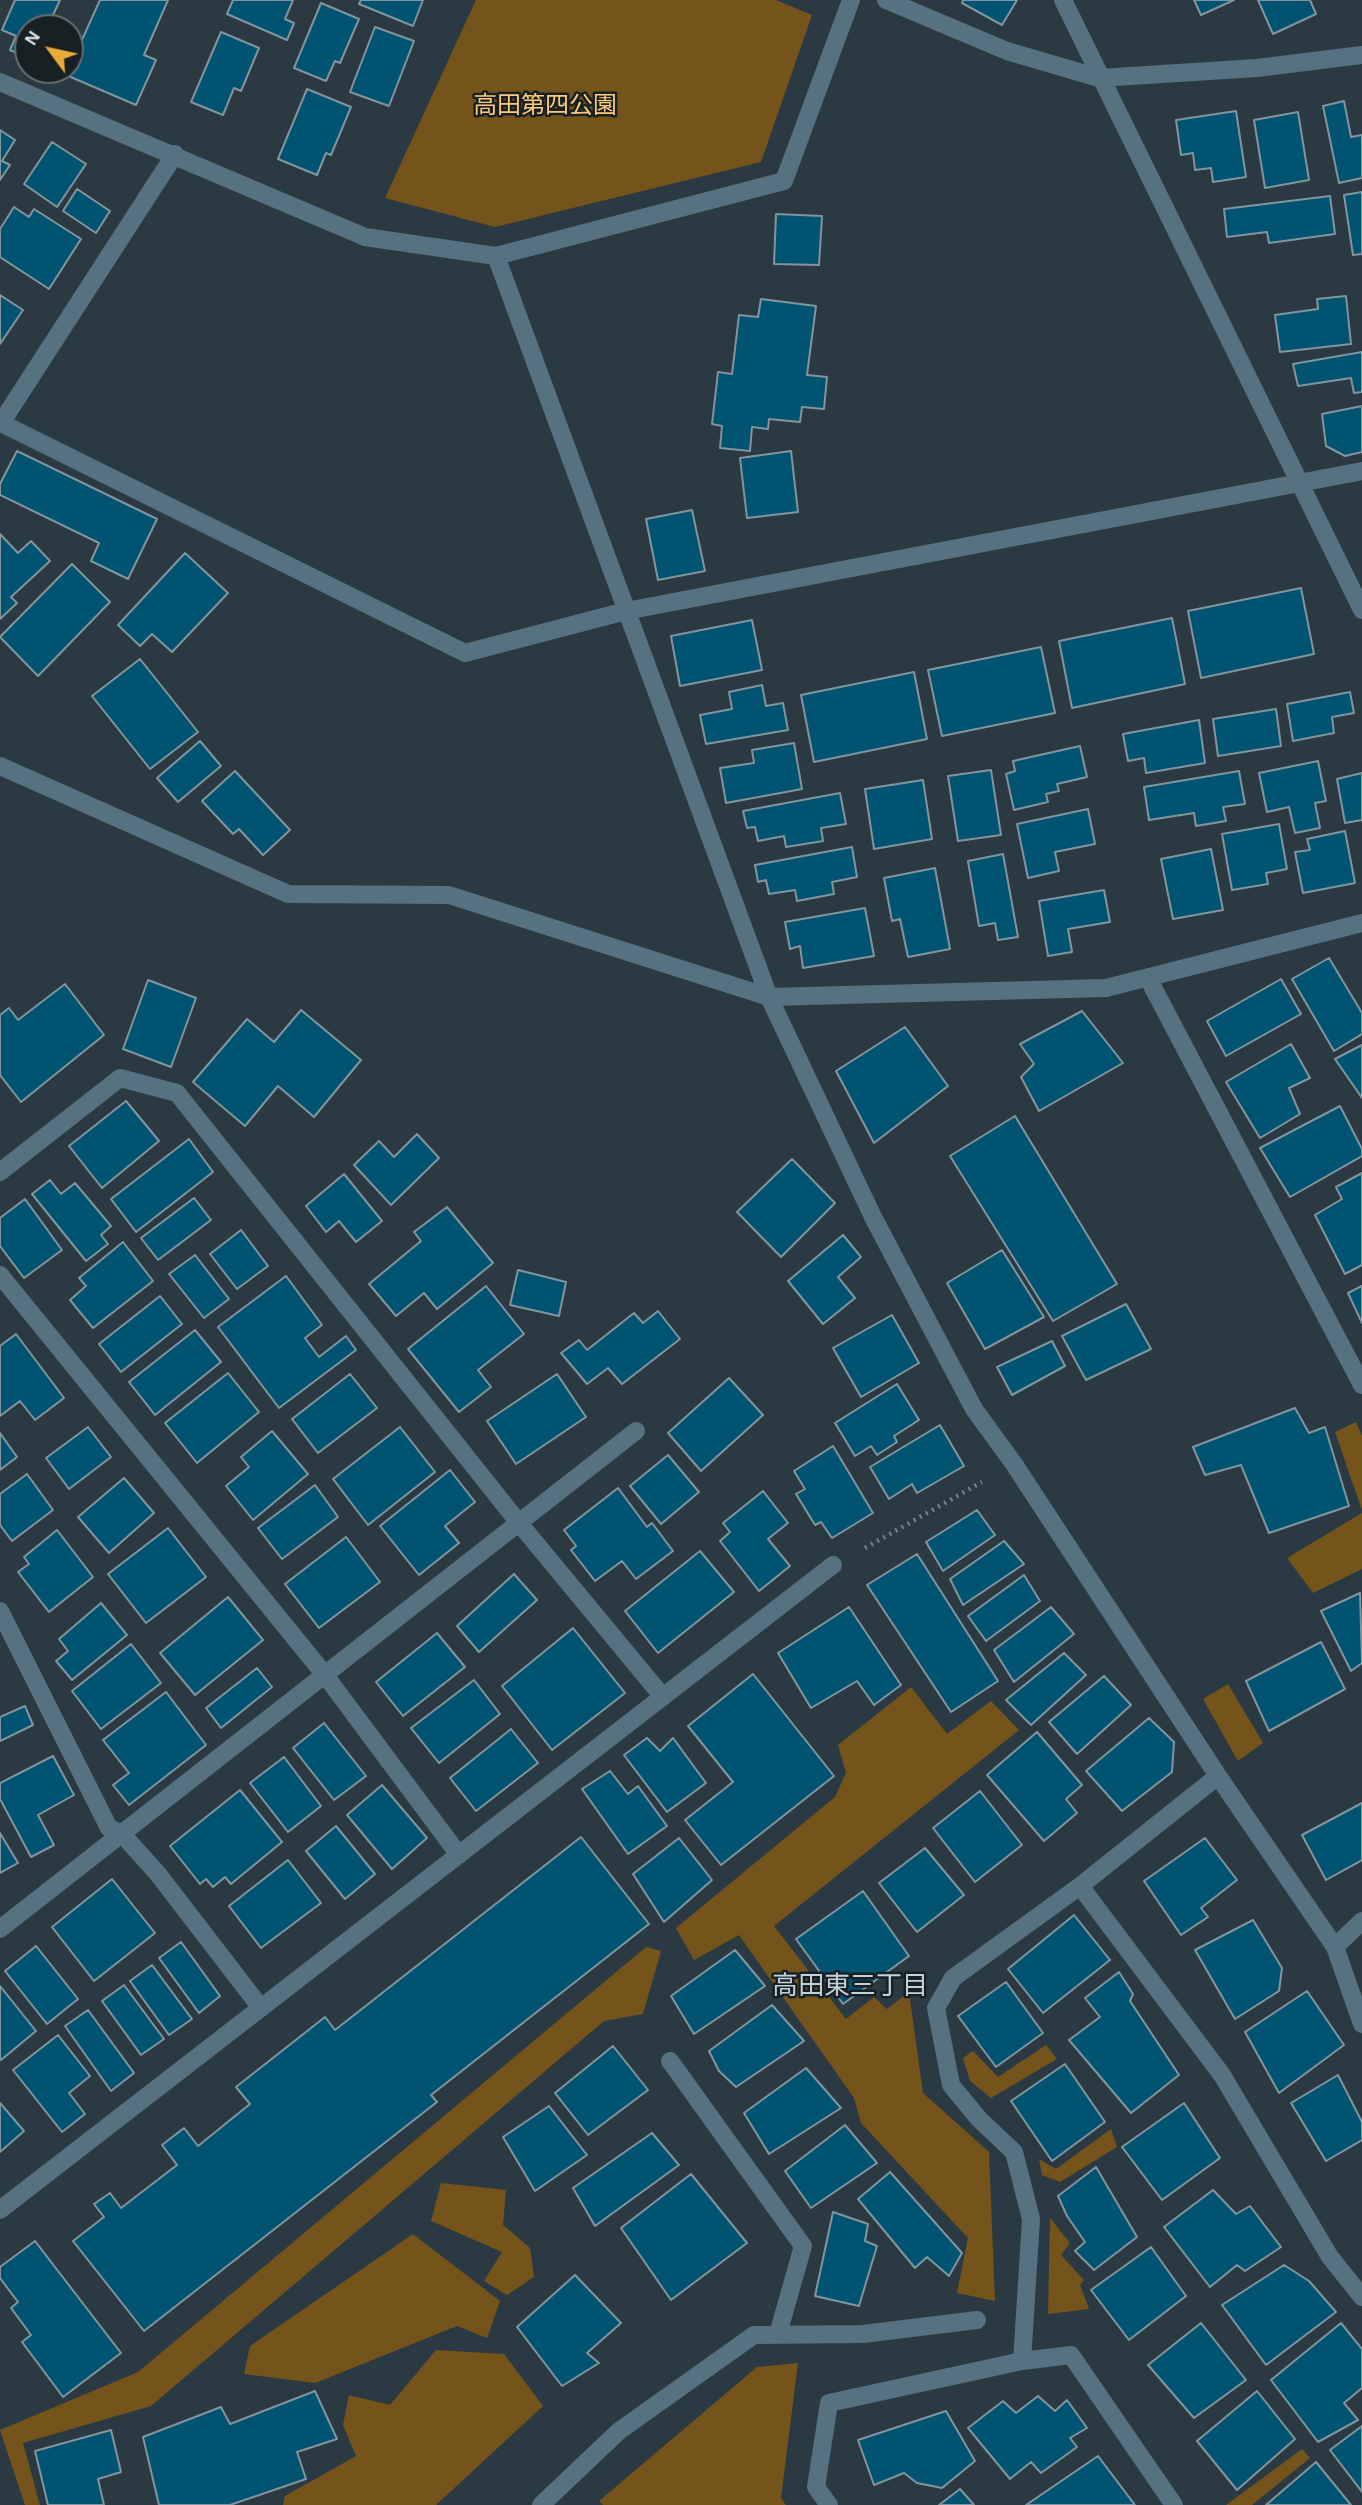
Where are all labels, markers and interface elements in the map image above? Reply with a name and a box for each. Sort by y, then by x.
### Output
north arrow [14,14,84,84]
text: N [21,28,44,49]
park label: 高田第四公園 [473,92,617,120]
district label: 高田東三丁目 [772,1970,928,2002]

